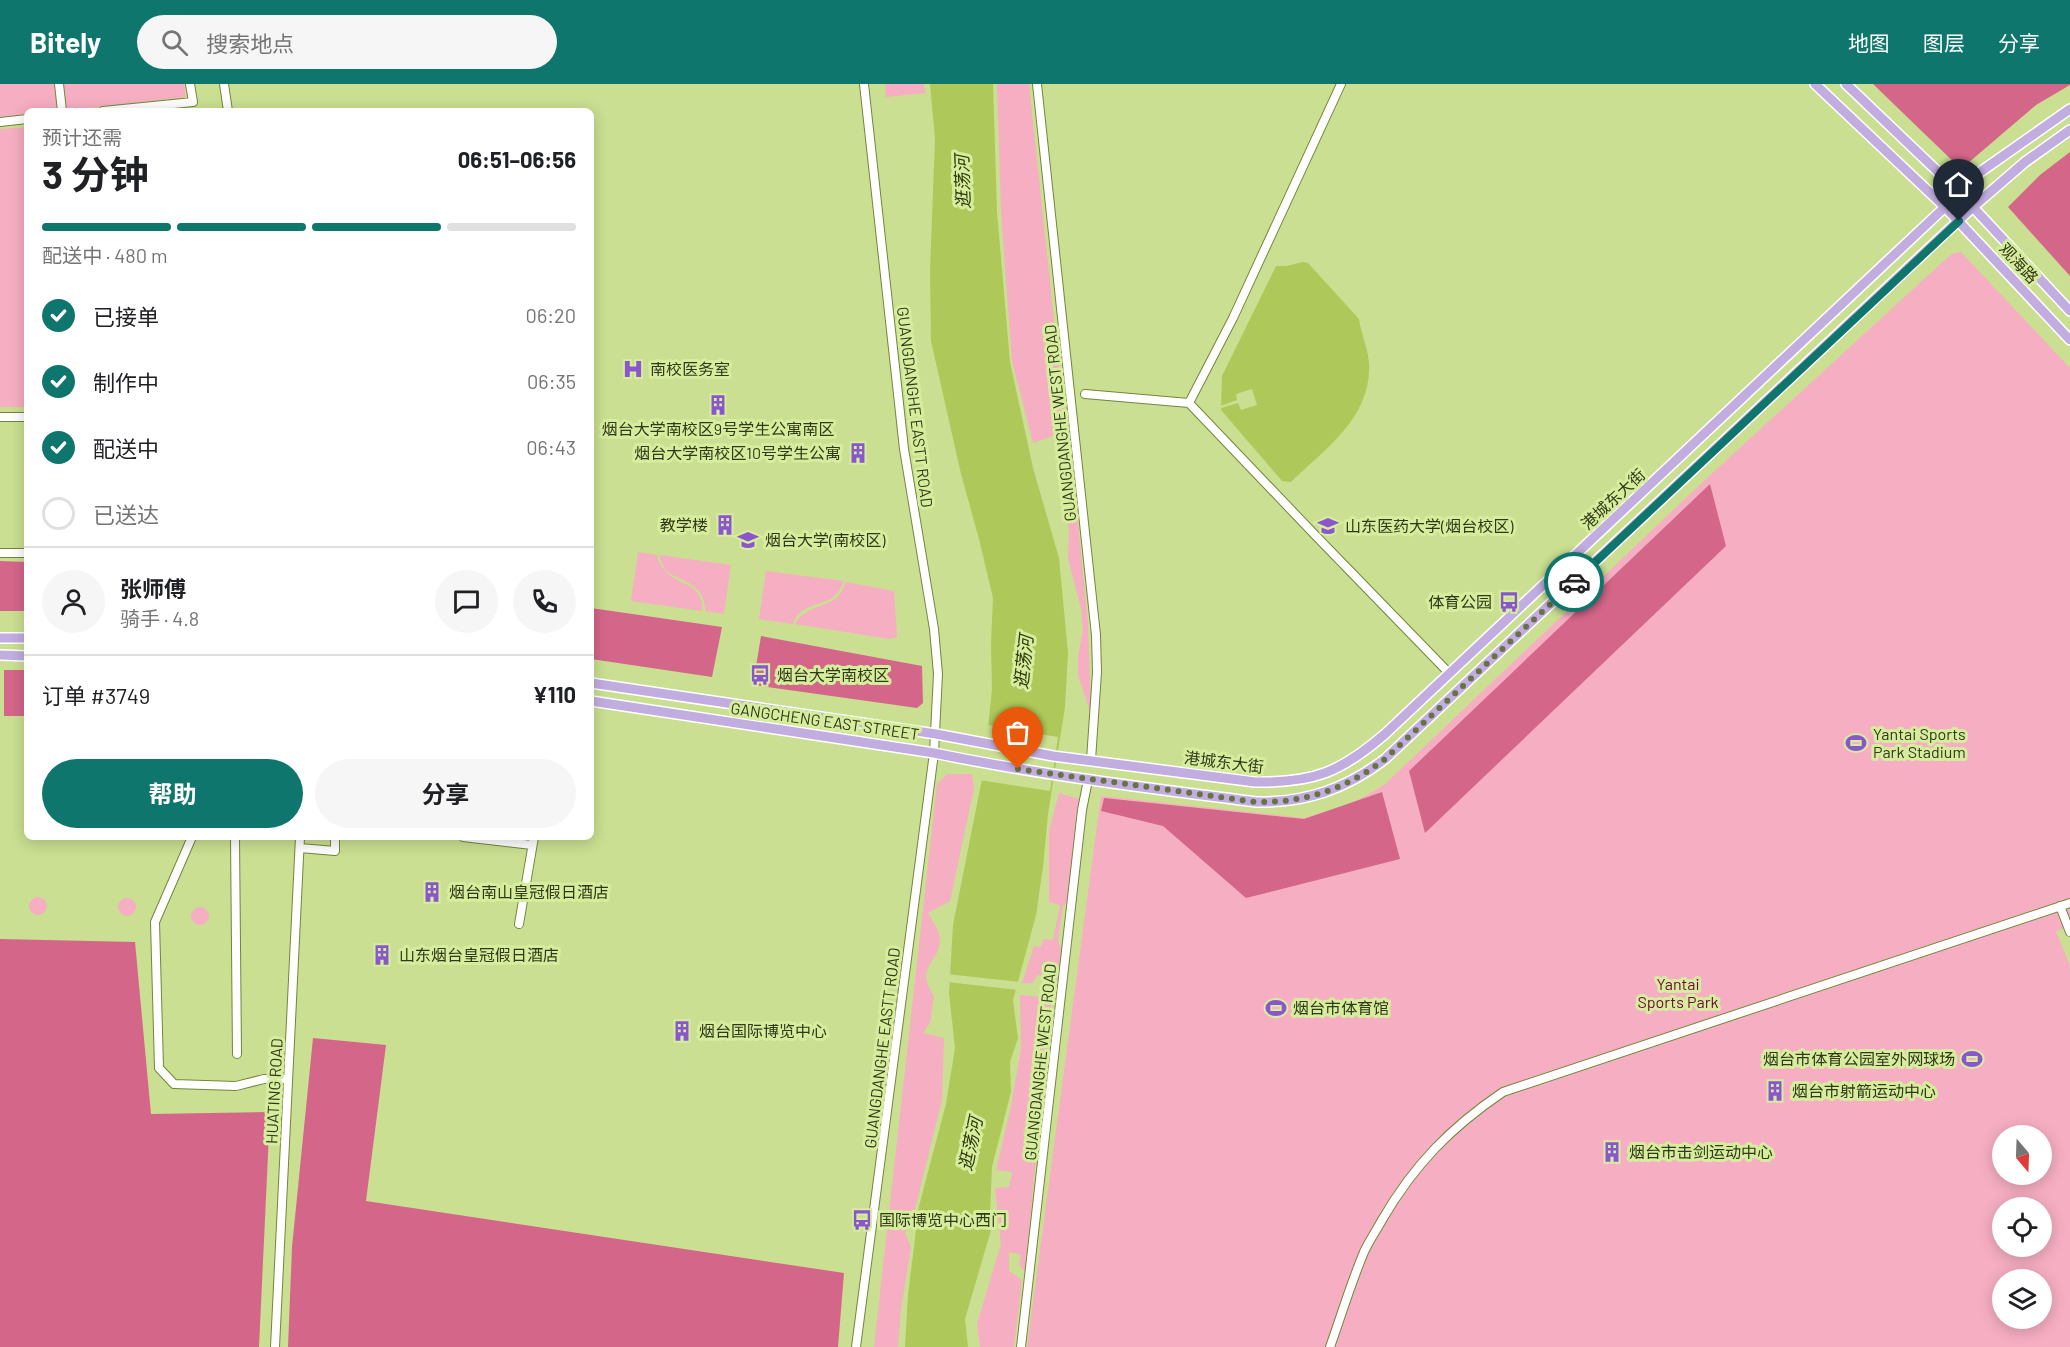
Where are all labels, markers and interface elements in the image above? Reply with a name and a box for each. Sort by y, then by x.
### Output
search box [137,15,557,69]
text: Bitely [30,25,101,59]
icon: search [158,26,191,59]
text: 搜索地点 [206,30,294,56]
text: 地图 [1848,30,1890,55]
text: 图层 [1923,30,1965,55]
text: 分享 [1998,30,2040,55]
text: 预计还需 [42,125,122,149]
text: 06:51–06:56 [458,146,576,172]
text: 3 分钟 [42,150,149,197]
water label: 逛荡河 [950,152,974,209]
pin [1933,159,1984,221]
icon: home [1942,168,1975,201]
street label: 观海路 [1996,239,2043,287]
text: 配送中 · 480 m [42,243,167,267]
icon: check [42,299,75,332]
text: 已接单 [93,303,159,329]
text: 06:20 [526,303,576,327]
street label: GUANGDANGHE EASTT ROAD [894,305,937,508]
street label: GUANGDANGHE WEST ROAD [1040,324,1079,522]
hospital icon: 南校医务室 [621,357,645,381]
place label: 南校医务室 [650,359,730,378]
icon: check [42,365,75,398]
text: 制作中 [93,369,159,395]
text: 06:35 [527,369,576,393]
building icon: 烟台大学南校区9号学生公寓南区 [706,393,730,417]
place label: 烟台大学南校区9号学生公寓南区 [602,419,834,438]
icon: check [42,431,75,464]
text: 配送中 [93,435,159,461]
text: 06:43 [526,435,576,459]
building icon: 烟台大学南校区10号学生公寓 [846,441,870,465]
place label: 烟台大学南校区10号学生公寓 [634,443,841,462]
street label: 港城东大街 [1577,464,1648,533]
text: 已送达 [93,501,159,527]
building icon: 教学楼 [713,513,737,537]
school or university icon: 山东医药大学(烟台校区) [1316,514,1340,538]
place label: 教学楼 [660,515,708,534]
place label: 山东医药大学(烟台校区) [1345,516,1514,535]
school or university icon: 烟台大学(南校区) [736,528,760,552]
place label: 烟台大学(南校区) [765,530,886,549]
courier [1544,552,1604,612]
icon: car [1558,566,1591,599]
button: person [42,570,105,633]
button: chat [435,570,498,633]
button: phone [513,570,576,633]
text: 张师傅 [120,575,186,601]
bus stop icon: 体育公园 [1497,590,1521,614]
place label: 体育公园 [1428,592,1492,611]
text: 骑手 · 4.8 [120,606,199,630]
water label: 逛荡河 [1009,631,1037,690]
bus stop icon: 烟台大学南校区 [748,663,772,687]
place label: 烟台大学南校区 [777,665,889,684]
text: ¥110 [533,681,576,707]
text: 订单 #3749 [42,682,150,708]
street label: GANGCHENG EAST STREET [730,698,921,743]
pin [992,707,1043,769]
icon: bag [1001,716,1034,749]
place label: Yantai Sports Park Stadium [1873,724,1966,761]
sports icon: Yantai Sports Park Stadium [1844,731,1868,755]
street label: 港城东大街 [1183,747,1265,776]
button: 帮助 [42,759,303,828]
button: 分享 [315,759,576,828]
building icon: 烟台南山皇冠假日酒店 [420,880,444,904]
place label: 烟台南山皇冠假日酒店 [449,882,609,901]
building icon: 山东烟台皇冠假日酒店 [370,943,394,967]
place label: 山东烟台皇冠假日酒店 [399,945,559,964]
street label: GUANGDANGHE EASTT ROAD [860,946,903,1149]
street label: GUANGDANGHE WEST ROAD [1020,963,1059,1161]
park label: Yantai Sports Park [1638,974,1719,1011]
sports icon: 烟台市体育馆 [1264,996,1288,1020]
place label: 烟台市体育馆 [1293,998,1389,1017]
building icon: 烟台国际博览中心 [670,1019,694,1043]
place label: 烟台国际博览中心 [699,1021,827,1040]
street label: HUATING ROAD [261,1038,286,1144]
sports icon: 烟台市体育公园室外网球场 [1960,1047,1984,1071]
place label: 烟台市体育公园室外网球场 [1763,1049,1955,1068]
building icon: 烟台市射箭运动中心 [1763,1079,1787,1103]
place label: 烟台市射箭运动中心 [1792,1081,1936,1100]
water label: 逛荡河 [954,1112,987,1172]
north arrow [1992,1125,2052,1185]
map controls [1992,1125,2052,1329]
building icon: 烟台市击剑运动中心 [1600,1140,1624,1164]
place label: 烟台市击剑运动中心 [1629,1142,1773,1161]
button: locate [1992,1197,2052,1257]
bus stop icon: 国际博览中心西门 [850,1208,874,1232]
place label: 国际博览中心西门 [879,1210,1007,1229]
button: layers [1992,1269,2052,1329]

